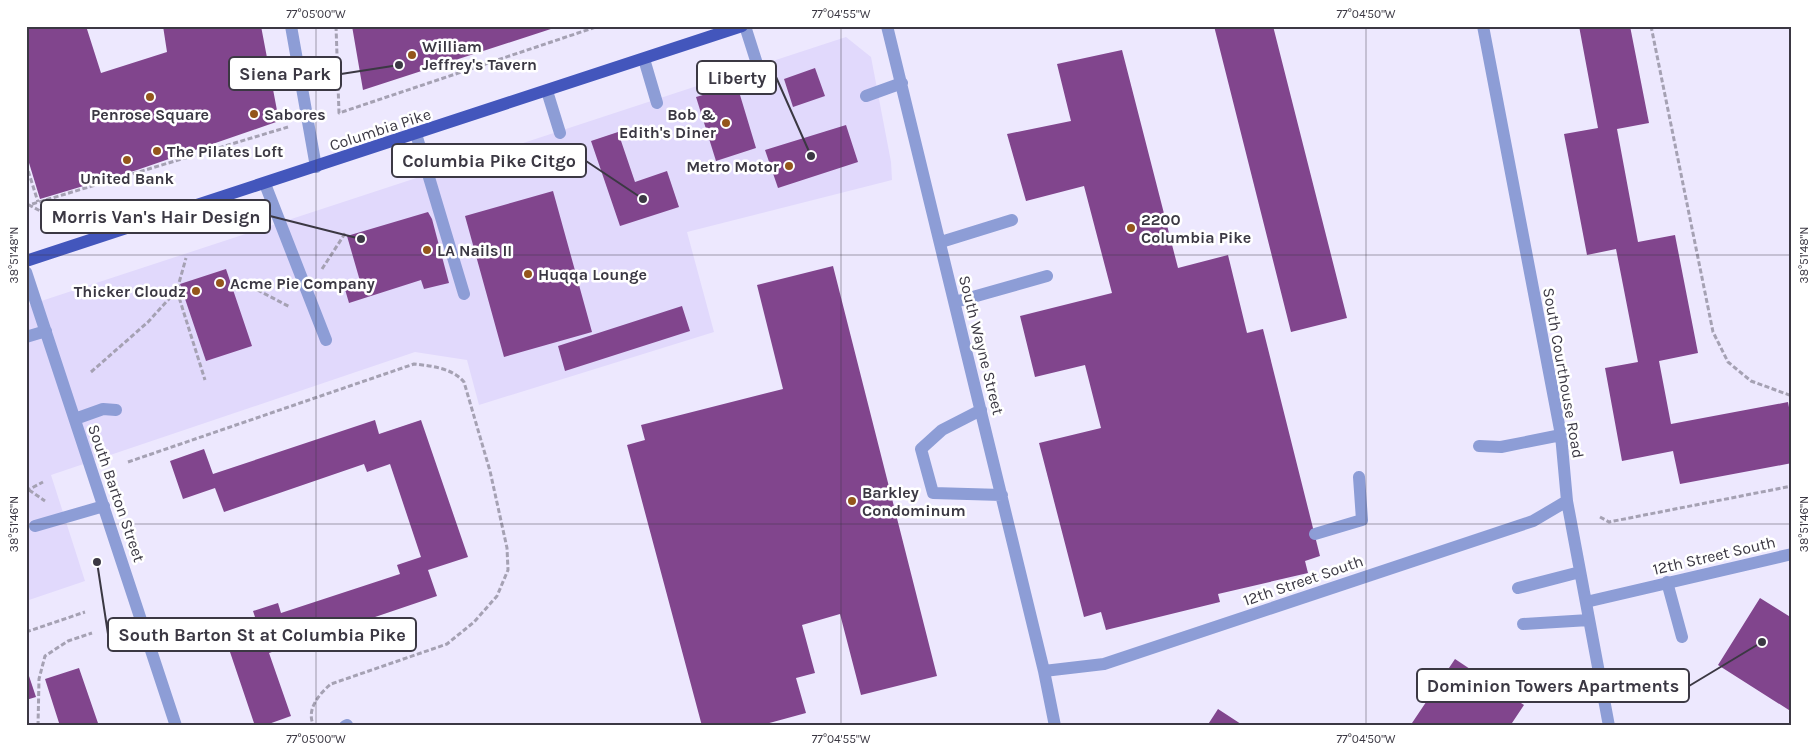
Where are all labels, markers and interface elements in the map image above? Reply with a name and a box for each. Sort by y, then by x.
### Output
text: 77°05'00"W [286,7,346,21]
text: 77°04'55"W [812,7,871,21]
text: 77°04'50"W [1336,7,1396,21]
place label: William Jeffrey's Tavern [422,37,537,74]
marker: William Jeffrey's Tavern [406,49,418,61]
callout: Siena Park [229,57,341,90]
callout: Liberty [697,61,776,94]
text: Siena Park [239,63,331,85]
text: Liberty [708,67,766,89]
marker: Penrose Square [144,91,156,103]
street label: Columbia Pike [327,104,433,155]
place label: Penrose Square [91,105,209,124]
place label: Sabores [264,105,326,124]
place label: Bob & Edith's Diner [619,105,717,142]
marker: Sabores [248,108,260,120]
marker: Bob & Edith's Diner [720,117,732,129]
place label: The Pilates Loft [167,142,283,161]
callout: Columbia Pike Citgo [392,144,586,177]
marker: The Pilates Loft [151,145,163,157]
text: Columbia Pike Citgo [402,150,576,172]
marker: United Bank [121,154,133,166]
place label: Metro Motor [686,157,780,176]
marker: Metro Motor [783,160,795,172]
place label: United Bank [80,169,175,188]
callout: Morris Van's Hair Design [41,200,270,233]
text: Morris Van's Hair Design [52,206,260,228]
place label: 2200 Columbia Pike [1141,210,1251,247]
marker: 2200 Columbia Pike [1125,222,1137,234]
text: 38°51'48"N [7,227,21,283]
text: 38°51'48"N [1797,227,1811,283]
place label: LA Nails II [437,241,512,260]
marker: LA Nails II [421,244,433,256]
place label: Huqqa Lounge [538,265,647,284]
marker: Huqqa Lounge [522,268,534,280]
street label: South Wayne Street [955,273,1008,417]
place label: Acme Pie Company [230,274,375,293]
marker: Acme Pie Company [214,277,226,289]
place label: Thicker Cloudz [74,282,186,301]
marker: Thicker Cloudz [190,285,202,297]
street label: South Courthouse Road [1539,286,1588,460]
street label: South Barton Street [84,422,149,564]
place label: Barkley Condominum [862,483,966,520]
marker: Barkley Condominum [846,495,858,507]
text: 38°51'46"N [7,496,21,552]
text: 38°51'46"N [1797,496,1811,552]
street label: 12th Street South [1651,532,1777,579]
street label: 12th Street South [1241,551,1366,610]
callout: South Barton St at Columbia Pike [108,618,416,651]
text: South Barton St at Columbia Pike [118,624,406,646]
callout: Dominion Towers Apartments [1417,669,1689,702]
text: Dominion Towers Apartments [1427,675,1679,697]
text: 77°05'00"W [286,732,346,746]
text: 77°04'55"W [812,732,871,746]
text: 77°04'50"W [1336,732,1396,746]

